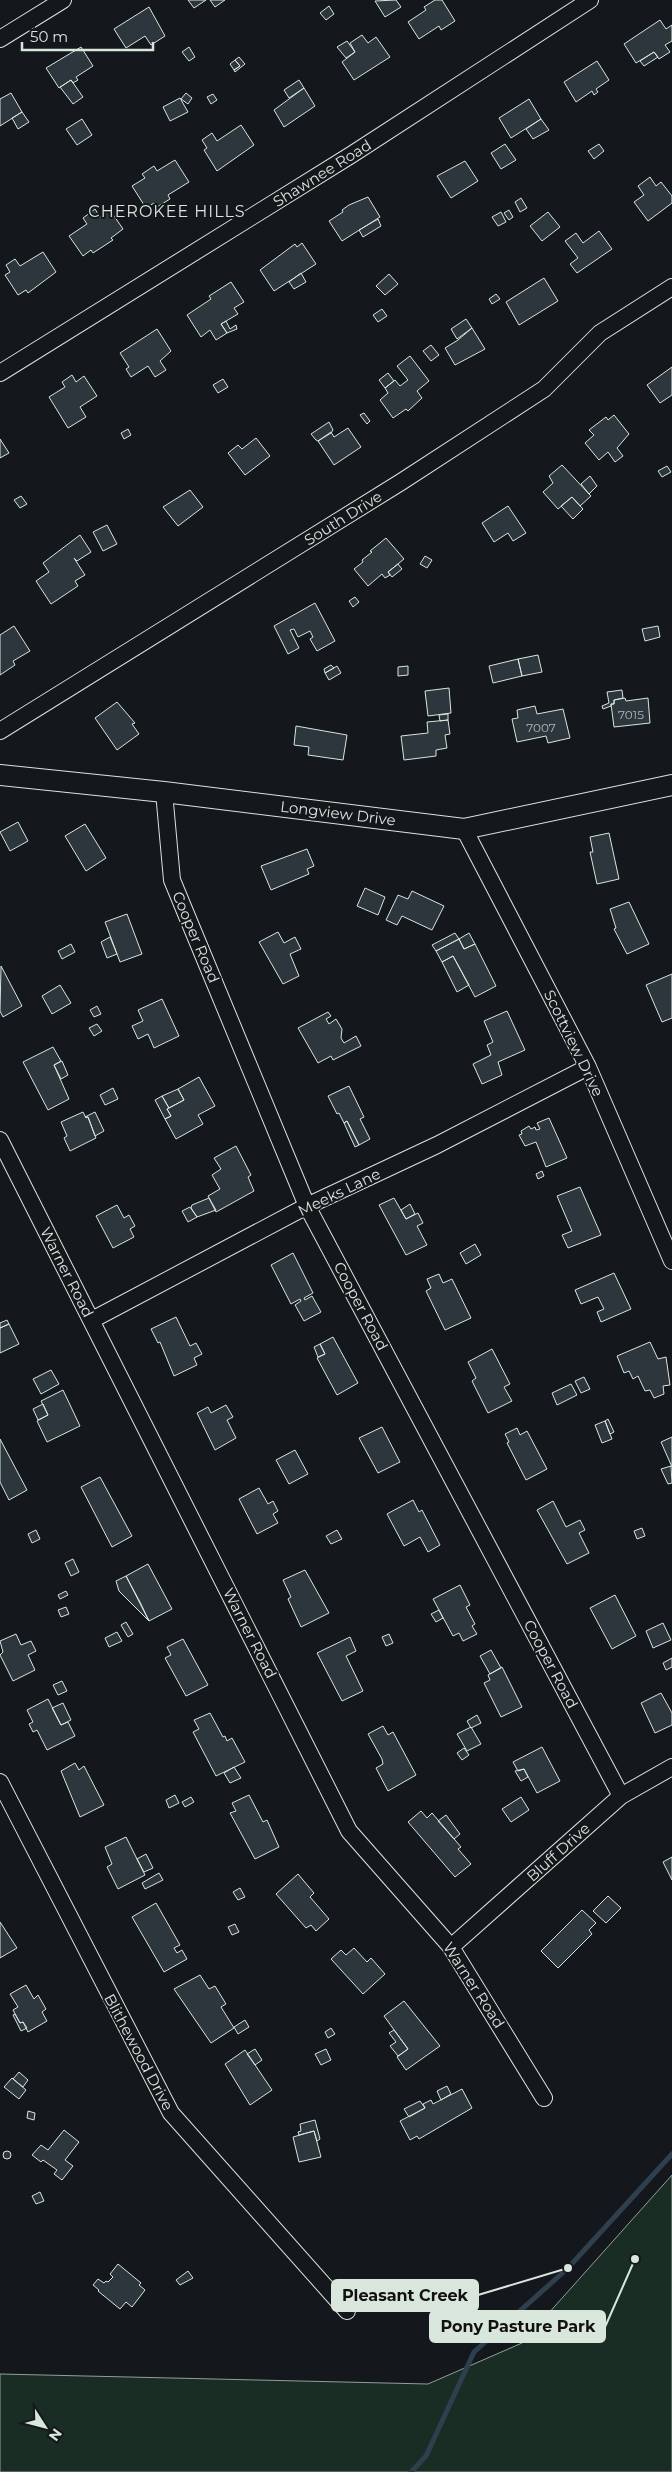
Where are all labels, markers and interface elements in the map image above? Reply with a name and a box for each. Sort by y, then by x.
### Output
scale bar [22,20,154,52]
text: 50 m [30,27,68,46]
street label: Shawnee Road [269,135,375,211]
district label: CHEROKEE HILLS [88,202,246,221]
street label: South Drive [301,487,385,549]
house number: 7015 [618,707,644,722]
house number: 7007 [526,720,556,735]
street label: Longview Drive [279,797,397,829]
street label: Cooper Road [168,888,224,986]
street label: Scottview Drive [540,987,608,1099]
street label: Meeks Lane [295,1164,383,1220]
street label: Warner Road [36,1224,98,1320]
street label: Cooper Road [330,1258,392,1354]
street label: Warner Road [219,1585,281,1681]
street label: Cooper Road [520,1616,582,1712]
street label: Bluff Drive [522,1819,594,1885]
street label: Warner Road [439,1938,509,2032]
street label: Blithewood Drive [100,1990,178,2114]
callout: Pleasant Creek [332,2280,478,2311]
text: Pleasant Creek [342,2286,469,2305]
callout: Pony Pasture Park [430,2311,605,2342]
text: Pony Pasture Park [441,2317,596,2336]
north arrow [20,2402,70,2452]
text: N [45,2425,66,2445]

